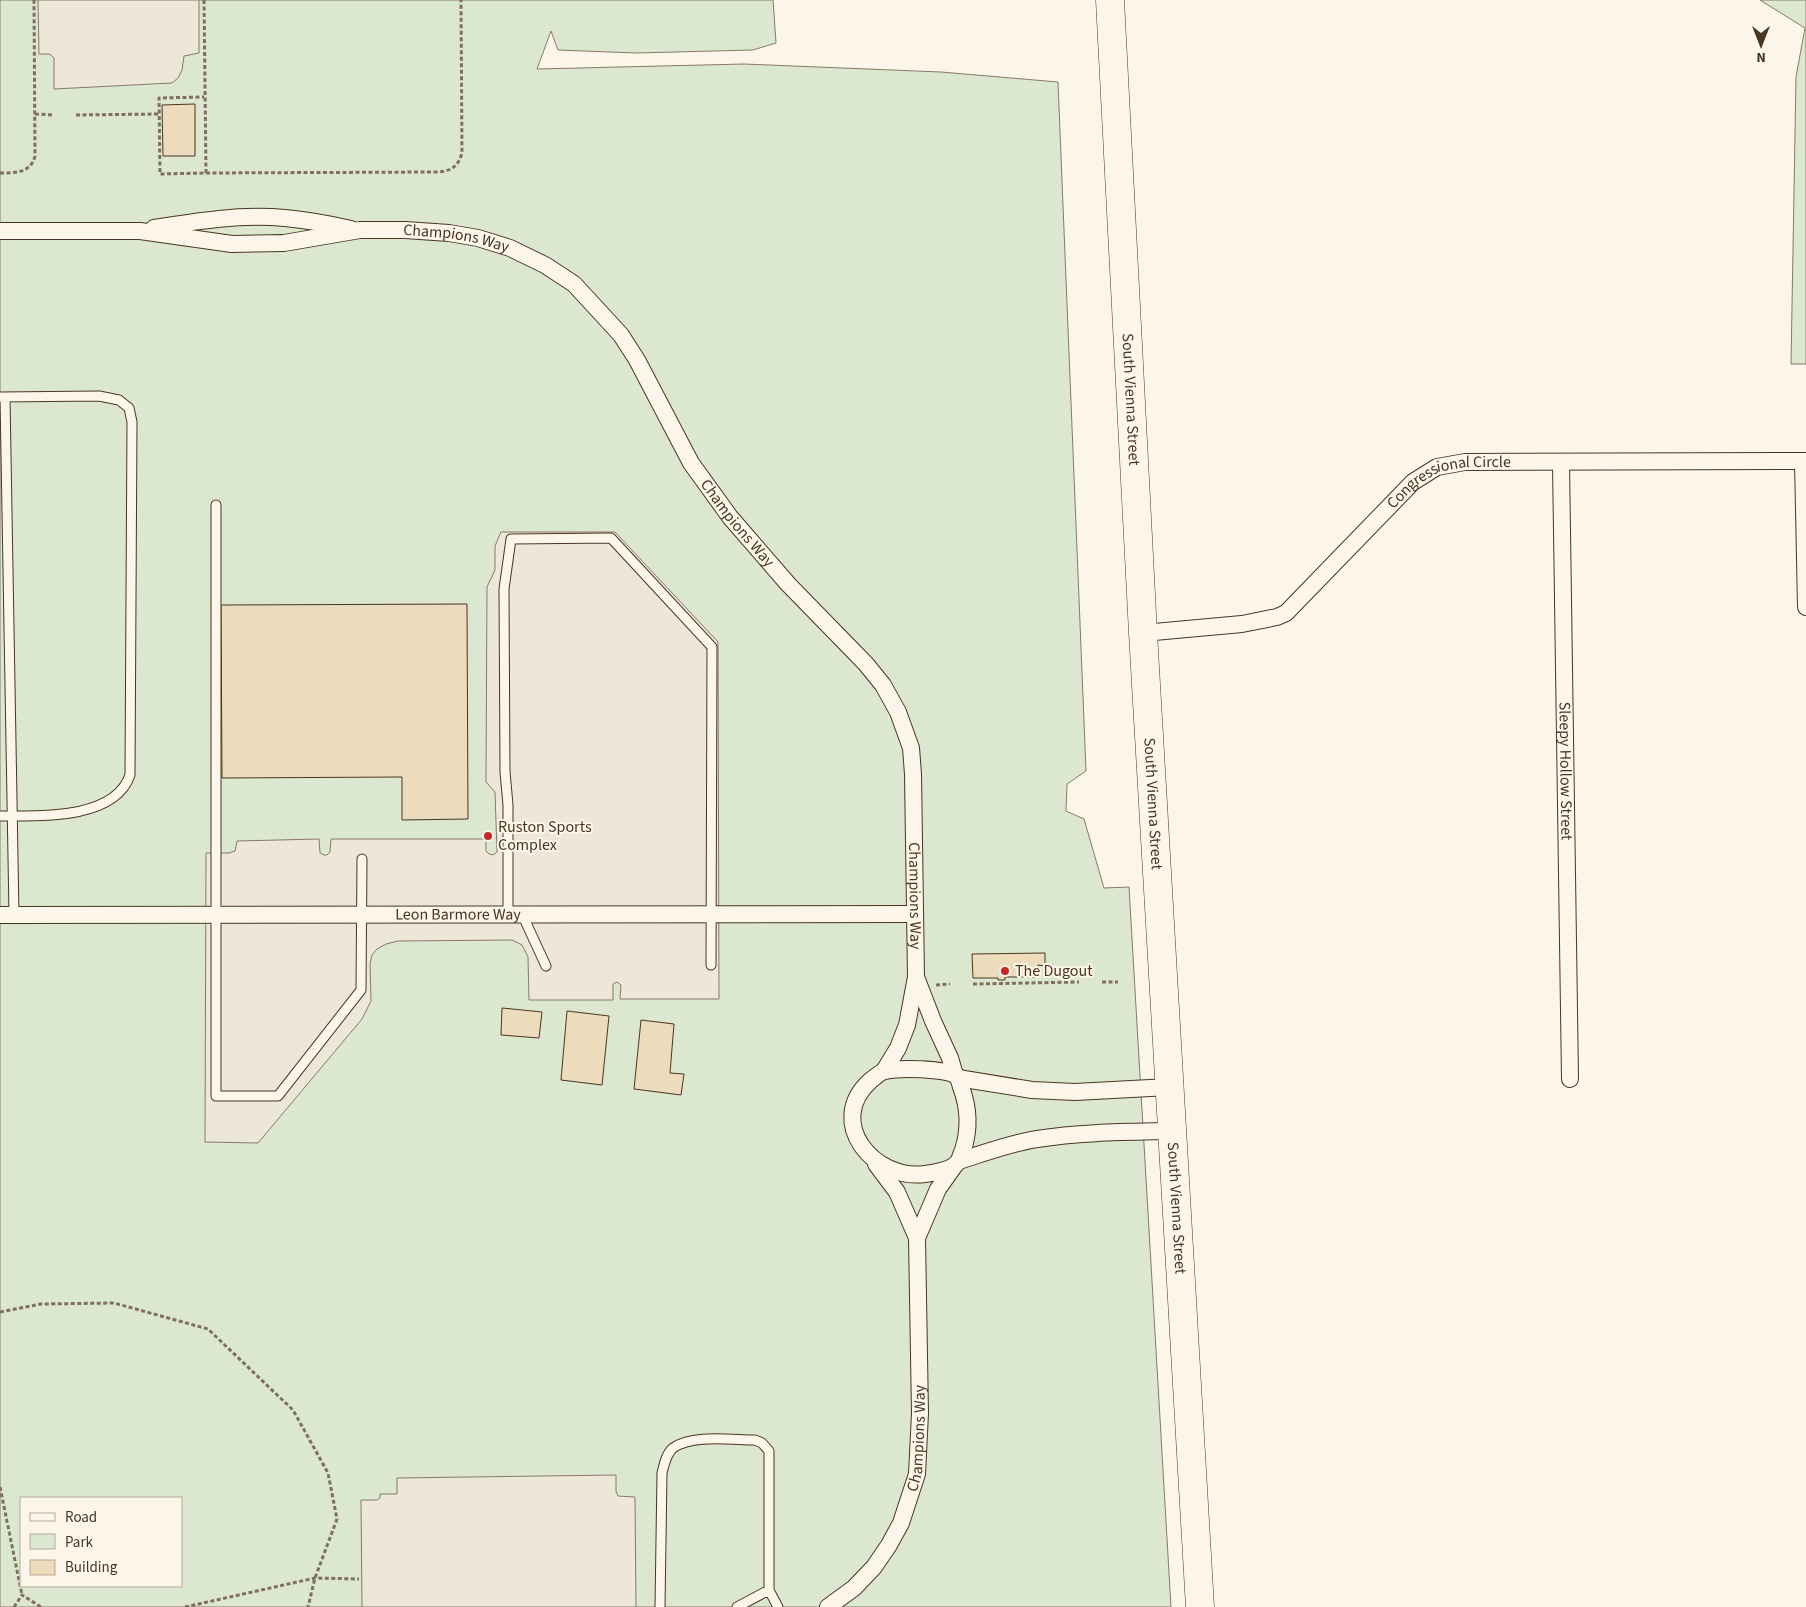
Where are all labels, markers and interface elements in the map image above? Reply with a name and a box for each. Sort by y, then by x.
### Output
north arrow [1736,20,1786,70]
text: N [1756,47,1766,67]
street label: Champions Way [403,219,512,258]
street label: South Vienna Street [1116,333,1145,467]
street label: Congressional Circle [1382,451,1511,514]
street label: Champions Way [695,475,780,572]
street label: Sleepy Hollow Street [1553,701,1578,841]
street label: South Vienna Street [1138,737,1168,871]
place label: Ruston Sports Complex [498,816,592,856]
marker: Ruston Sports Complex [482,830,494,842]
street label: Champions Way [903,842,927,950]
street label: Leon Barmore Way [395,903,521,926]
place label: The Dugout [1015,960,1093,982]
marker: The Dugout [999,965,1011,977]
street label: South Vienna Street [1162,1141,1192,1275]
street label: Champions Way [901,1384,931,1495]
legend [20,1497,182,1587]
text: Road [65,1507,97,1528]
text: Park [65,1532,94,1553]
text: Building [65,1557,118,1578]

